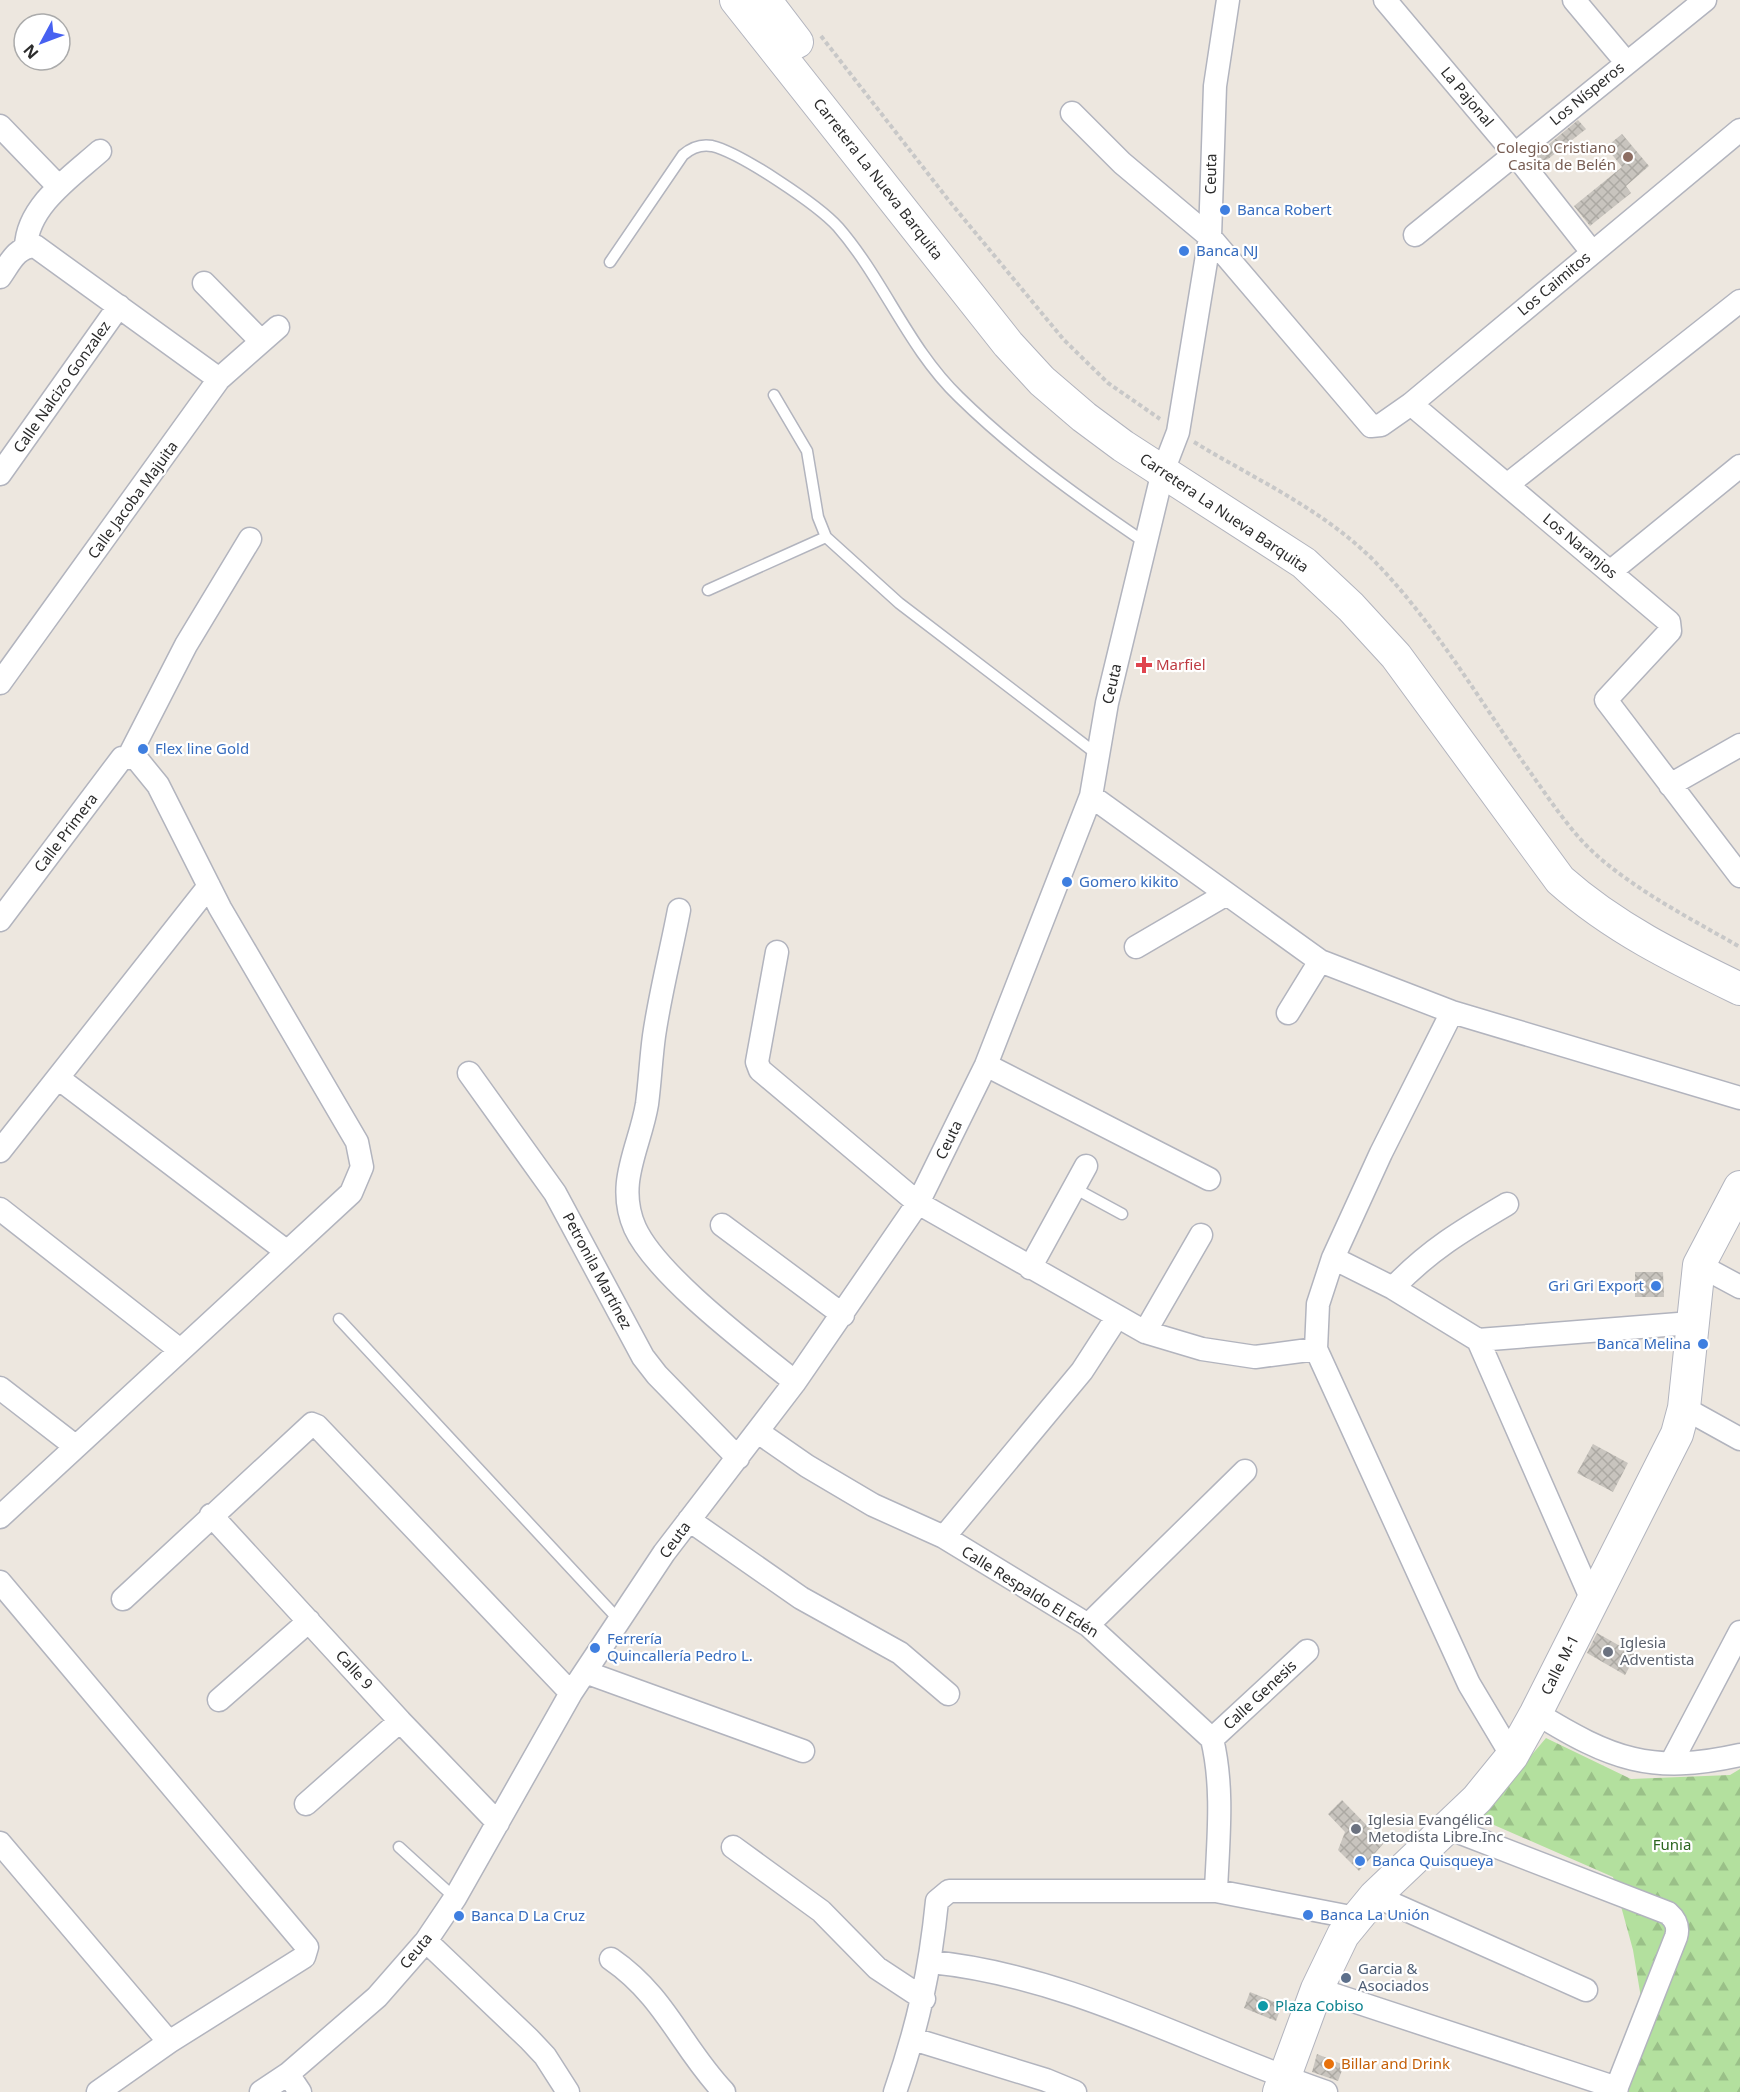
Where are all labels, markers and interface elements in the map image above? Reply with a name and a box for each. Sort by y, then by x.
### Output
north arrow [12,12,72,72]
text: N [18,40,43,64]
street label: Los Nísperos [1545,57,1628,129]
street label: La Pajonal [1437,62,1499,130]
street label: Carretera La Nueva Barquita [809,94,948,263]
place label: Colegio Cristiano Casita de Belén [1496,137,1616,174]
marker: Colegio Cristiano Casita de Belén [1621,150,1635,164]
street label: Ceuta [1200,153,1220,195]
place label: Banca Robert [1237,199,1332,219]
marker: Banca Robert [1218,203,1232,217]
place label: Banca NJ [1196,240,1258,260]
marker: Banca NJ [1177,244,1191,258]
street label: Los Caimitos [1513,247,1594,320]
street label: Calle Nalcizo Gonzalez [8,316,114,456]
street label: Calle Jacoba Majuita [83,436,182,562]
street label: Carretera La Nueva Barquita [1136,448,1313,576]
street label: Los Naranjos [1539,508,1622,582]
place label: Marfiel [1156,654,1206,674]
marker: Marfiel [1137,658,1151,672]
street label: Ceuta [1097,662,1125,706]
place label: Flex line Gold [155,738,249,758]
marker: Flex line Gold [136,742,150,756]
street label: Calle Primera [29,789,101,876]
place label: Gomero kikito [1079,871,1179,891]
marker: Gomero kikito [1060,875,1074,889]
street label: Ceuta [930,1117,966,1162]
street label: Petronila Martínez [559,1209,637,1332]
place label: Gri Gri Export [1548,1275,1645,1295]
marker: Gri Gri Export [1649,1279,1663,1293]
place label: Banca Melina [1597,1333,1691,1353]
marker: Banca Melina [1696,1337,1710,1351]
street label: Ceuta [654,1517,694,1562]
street label: Calle Respaldo El Edén [958,1541,1103,1642]
place label: Ferrería Quincallería Pedro L. [607,1628,753,1665]
street label: Calle M-1 [1535,1631,1583,1698]
place label: Iglesia Adventista [1620,1632,1694,1669]
marker: Ferrería Quincallería Pedro L. [588,1641,602,1655]
street label: Calle 9 [332,1645,378,1693]
marker: Iglesia Adventista [1601,1645,1615,1659]
street label: Calle Genesis [1218,1655,1300,1733]
place label: Iglesia Evangélica Metodista Libre.Inc [1368,1809,1503,1846]
marker: Iglesia Evangélica Metodista Libre.Inc [1349,1822,1363,1836]
park label: Funia [1653,1834,1691,1854]
place label: Banca Quisqueya [1372,1850,1494,1870]
marker: Banca Quisqueya [1353,1854,1367,1868]
place label: Banca La Unión [1320,1904,1430,1924]
place label: Banca D La Cruz [471,1905,585,1925]
marker: Banca La Unión [1301,1908,1315,1922]
marker: Banca D La Cruz [452,1909,466,1923]
street label: Ceuta [394,1928,436,1973]
place label: Garcia & Asociados [1358,1958,1429,1995]
marker: Garcia & Asociados [1339,1971,1353,1985]
place label: Plaza Cobiso [1275,1995,1364,2015]
marker: Plaza Cobiso [1256,1999,1270,2013]
place label: Billar and Drink [1341,2053,1450,2073]
marker: Billar and Drink [1322,2057,1336,2071]

